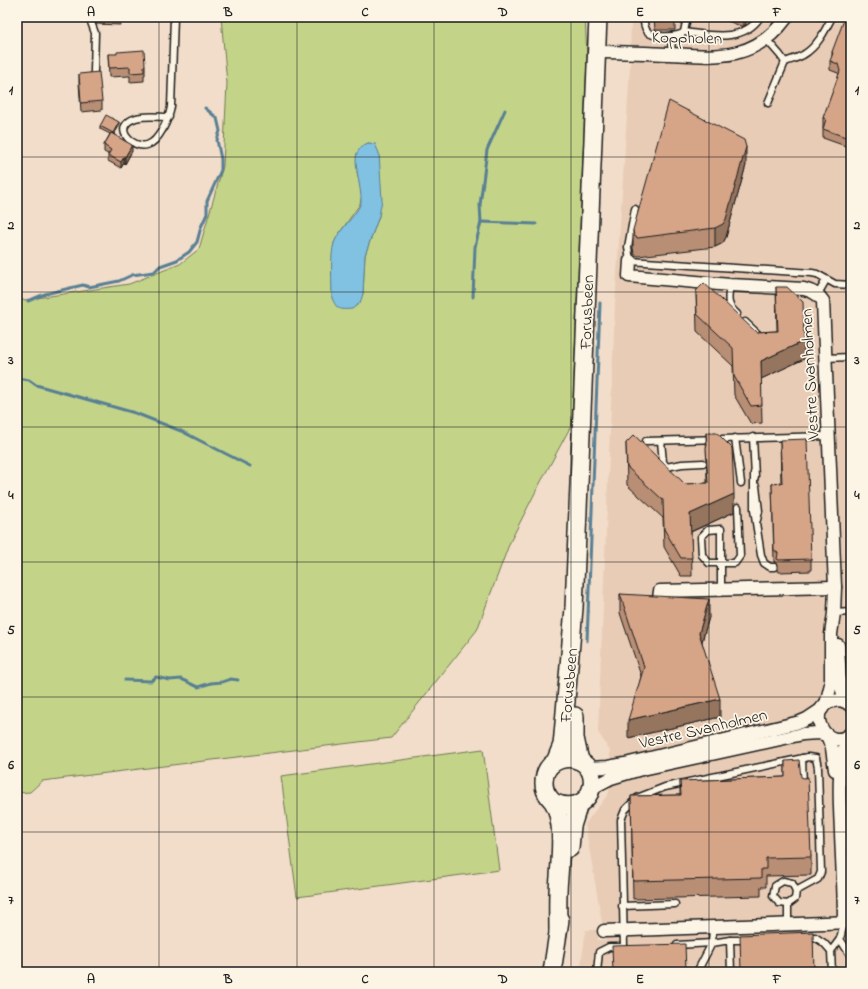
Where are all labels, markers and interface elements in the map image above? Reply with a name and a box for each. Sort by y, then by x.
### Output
text: A [87,3,95,22]
text: B [223,3,233,22]
text: C [361,3,369,22]
text: D [497,3,508,22]
text: E [636,3,644,22]
text: F [772,3,782,22]
street label: Koppholen [652,25,722,52]
text: 1 [9,81,14,100]
text: 1 [855,81,860,100]
text: 2 [7,216,15,235]
text: 2 [853,216,861,235]
street label: Forusbeen [574,274,601,351]
street label: Vestre Svanholmen [795,308,826,441]
text: 3 [7,351,14,370]
text: 3 [853,351,860,370]
text: 4 [7,486,14,505]
text: 4 [853,486,860,505]
text: 5 [7,621,15,640]
text: 5 [853,621,861,640]
street label: Forusbeen [554,647,585,724]
street label: Vestre Svanholmen [636,703,770,757]
text: 6 [7,756,14,775]
text: 6 [853,756,860,775]
text: 7 [8,891,14,910]
text: 7 [854,891,860,910]
text: A [87,970,95,989]
text: B [223,970,233,989]
text: C [361,970,369,989]
text: D [497,970,508,989]
text: E [636,970,644,989]
text: F [772,970,782,989]

